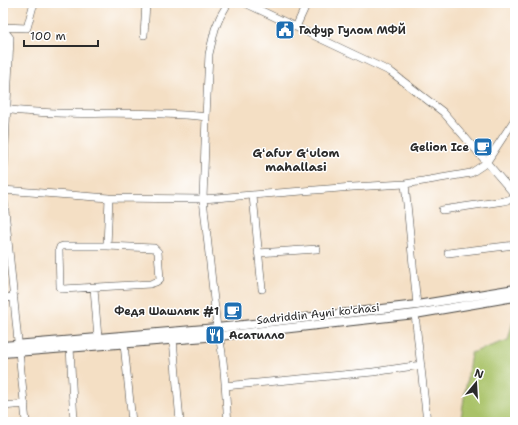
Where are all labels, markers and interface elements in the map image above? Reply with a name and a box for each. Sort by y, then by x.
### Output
public building icon: Гафур Гулом МФЙ [274,19,296,41]
scale bar [24,22,98,48]
place label: Гафур Гулом МФЙ [299,22,406,38]
text: 100 m [30,28,66,44]
cafe icon: Gelion Ice [472,136,494,158]
place label: Gelion Ice [410,140,469,155]
district label: Gʻafur Gʻulom mahallasi [252,145,340,175]
cafe icon: Федя Шашлык #1 [222,300,244,322]
street label: Sadriddin Ayni ko'chasi [256,300,380,328]
place label: Федя Шашлык #1 [114,304,219,319]
restaurant icon: Асатилло [204,324,226,346]
place label: Асатилло [229,328,285,343]
north arrow [456,363,496,403]
text: N [472,365,486,383]

